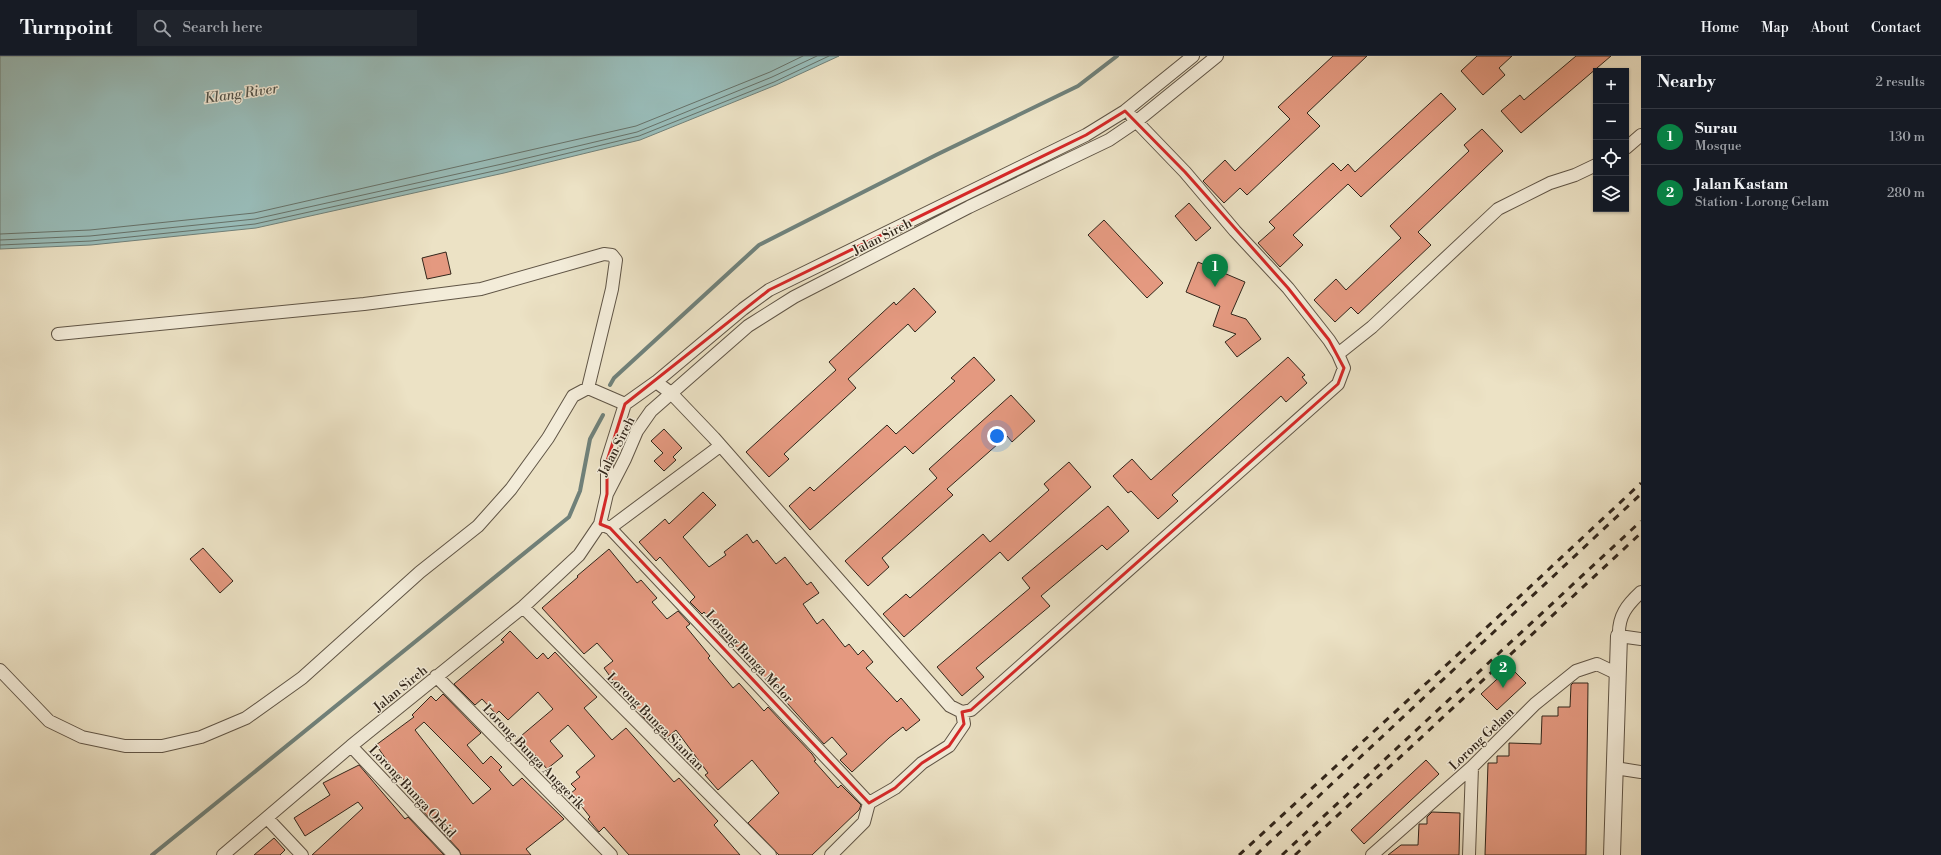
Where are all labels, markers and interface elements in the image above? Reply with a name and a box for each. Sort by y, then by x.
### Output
search box [137,10,417,46]
text: Turnpoint [20,16,113,40]
icon: search [151,17,173,39]
text: Search here [183,18,263,37]
text: Home [1701,19,1739,37]
text: Map [1761,19,1789,37]
text: About [1811,19,1849,37]
text: Contact [1871,19,1921,37]
map controls [1593,68,1629,212]
button: + [1593,68,1629,104]
text: Nearby [1657,71,1716,93]
text: 2 results [1876,74,1925,90]
water label: Klang River [203,80,280,108]
button: − [1593,104,1629,140]
text: Surau [1695,119,1738,138]
text: 1 [1667,129,1673,145]
text: 130 m [1890,129,1925,145]
text: Mosque [1695,138,1742,154]
button: locate [1593,140,1629,176]
text: Jalan Kastam [1695,175,1788,194]
button: layers [1593,176,1629,212]
text: 2 [1666,185,1674,201]
text: 280 m [1887,185,1925,201]
text: Station · Lorong Gelam [1695,194,1829,210]
street label: Jalan Sireh [849,215,915,259]
pin: 1 [1202,254,1228,287]
street label: Jalan Sireh [595,414,639,480]
your location [987,426,1007,446]
street label: Lorong Bunga Melor [702,607,797,707]
pin: 2 [1490,655,1516,688]
street label: Jalan Sireh [370,662,431,716]
street label: Lorong Bunga Siantan [603,670,708,774]
street label: Lorong Bunga Anggerik [479,701,588,813]
street label: Lorong Gelam [1446,703,1518,774]
street label: Lorong Bunga Orkid [365,742,460,842]

